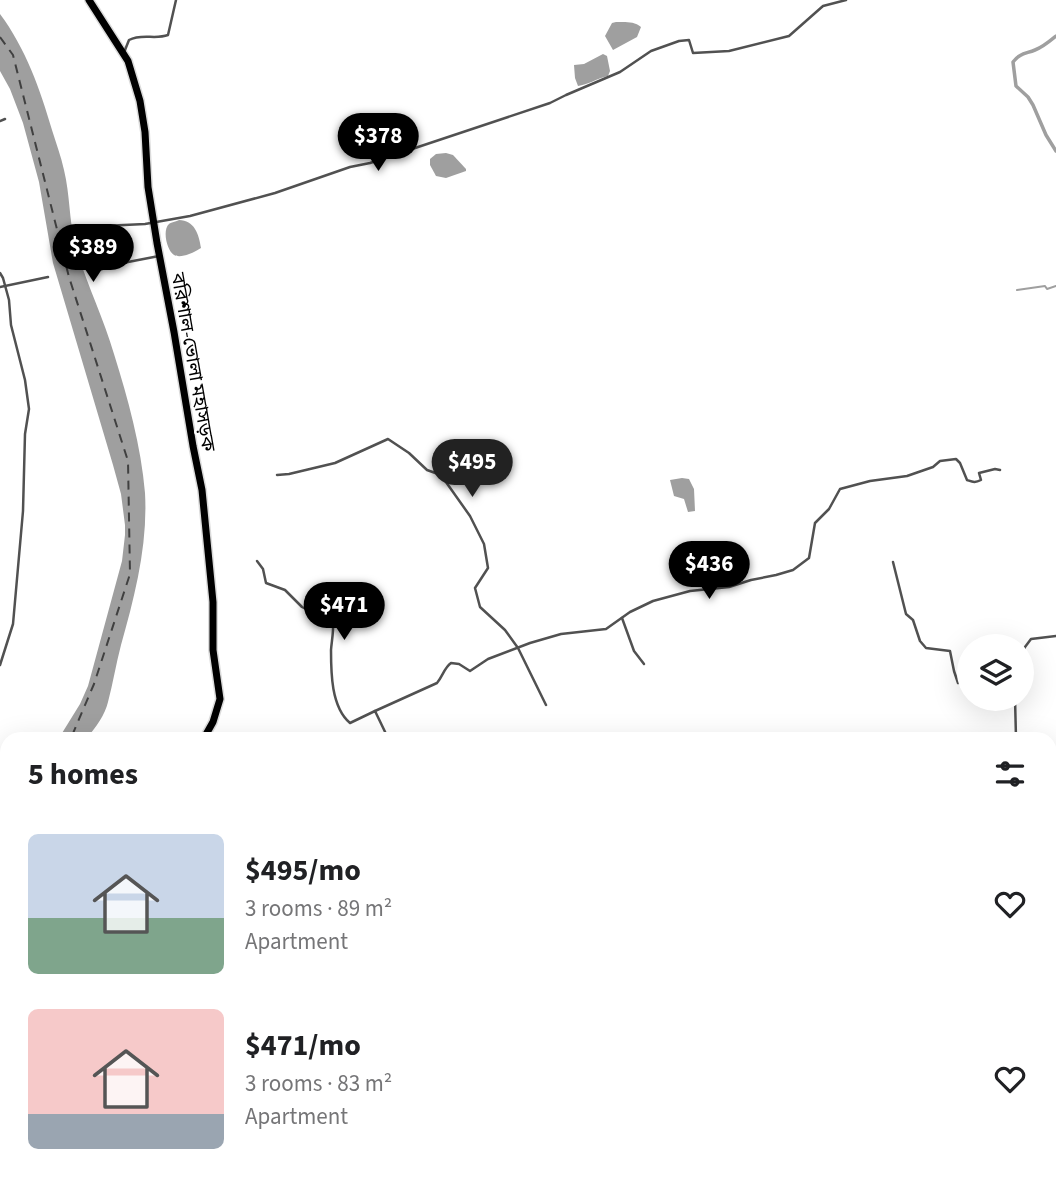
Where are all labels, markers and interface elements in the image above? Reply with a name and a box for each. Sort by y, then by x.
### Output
pin: $378 [337,114,419,173]
text: $378 [354,119,402,152]
pin: $389 [52,224,134,284]
text: $389 [69,230,117,263]
street label: বরিশাল-ভোলা মহাসড়ক [163,270,222,454]
pin: $495 [431,440,513,499]
text: $495 [448,445,496,478]
pin: $436 [668,542,750,601]
text: $436 [685,547,733,580]
pin: $471 [303,582,385,642]
text: $471 [320,588,368,621]
map controls [957,634,1034,711]
button: layers [957,634,1034,711]
text: 5 homes [28,753,138,796]
icon: filters [991,755,1029,793]
text: $495/mo [245,849,361,892]
icon: home [84,862,168,946]
icon: heart [991,885,1029,923]
text: 3 rooms · 89 m² [245,892,392,925]
text: Apartment [245,925,348,958]
text: $471/mo [245,1024,361,1067]
icon: home [84,1037,168,1121]
icon: heart [991,1060,1029,1098]
text: 3 rooms · 83 m² [245,1067,392,1100]
text: Apartment [245,1100,348,1133]

